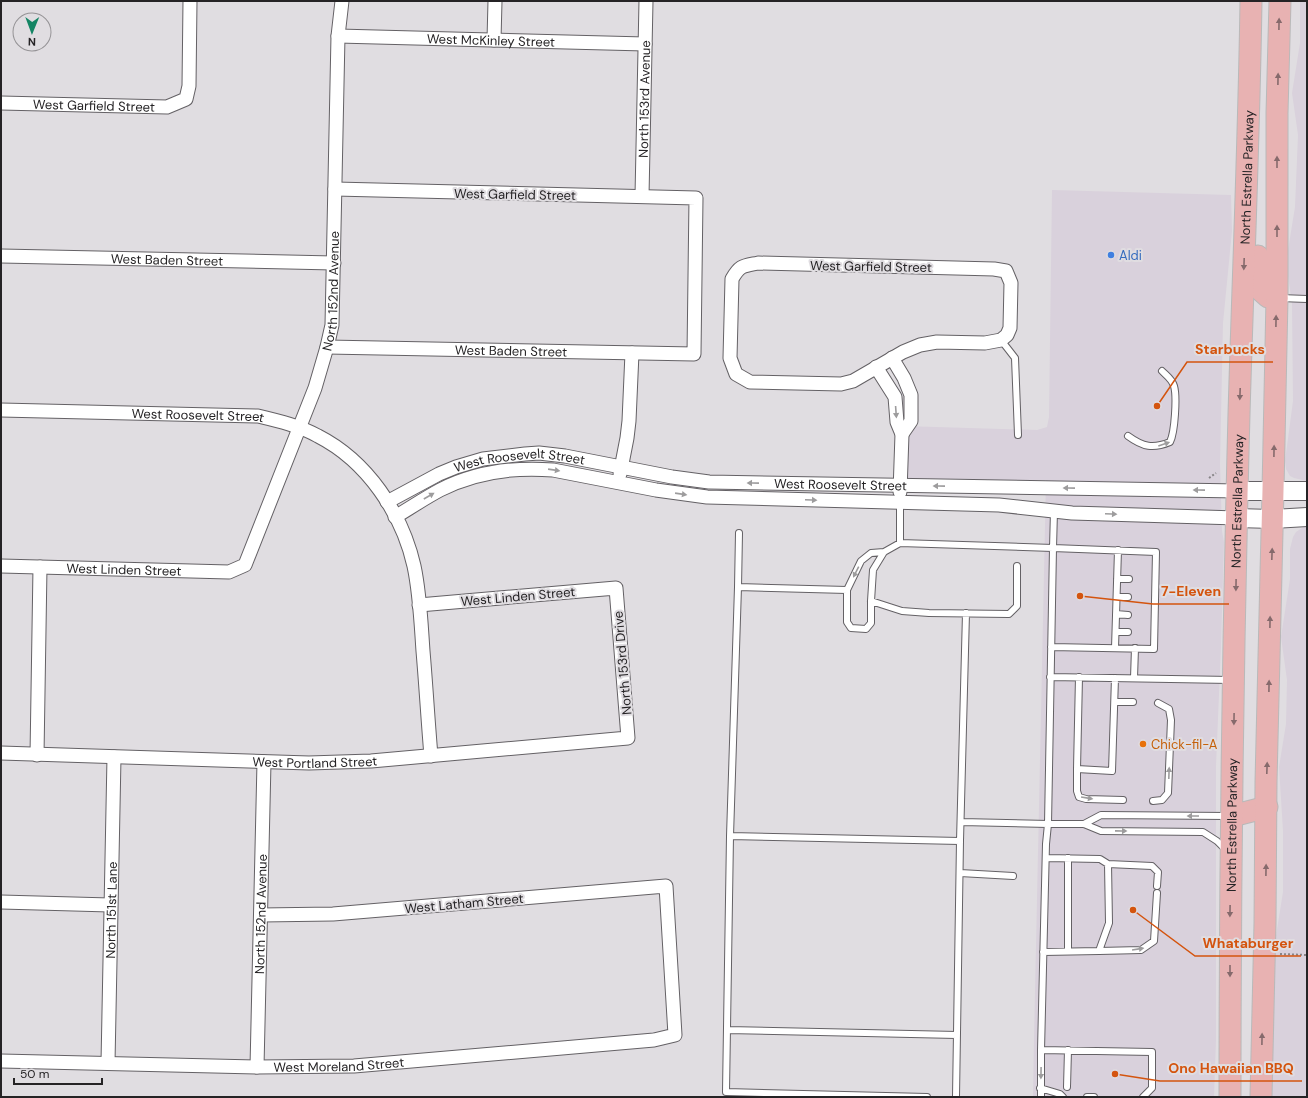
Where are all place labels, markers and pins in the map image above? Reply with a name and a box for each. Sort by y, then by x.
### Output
place label: Aldi [1119,247,1142,264]
marker: Aldi [1106,250,1116,260]
callout: Starbucks [1187,336,1273,362]
callout: 7-Eleven [1153,578,1229,604]
place label: Chick-fil-A [1151,736,1218,753]
marker: Chick-fil-A [1138,739,1148,749]
callout: Whataburger [1195,930,1301,956]
callout: Ono Hawaiian BBQ [1160,1055,1302,1081]

